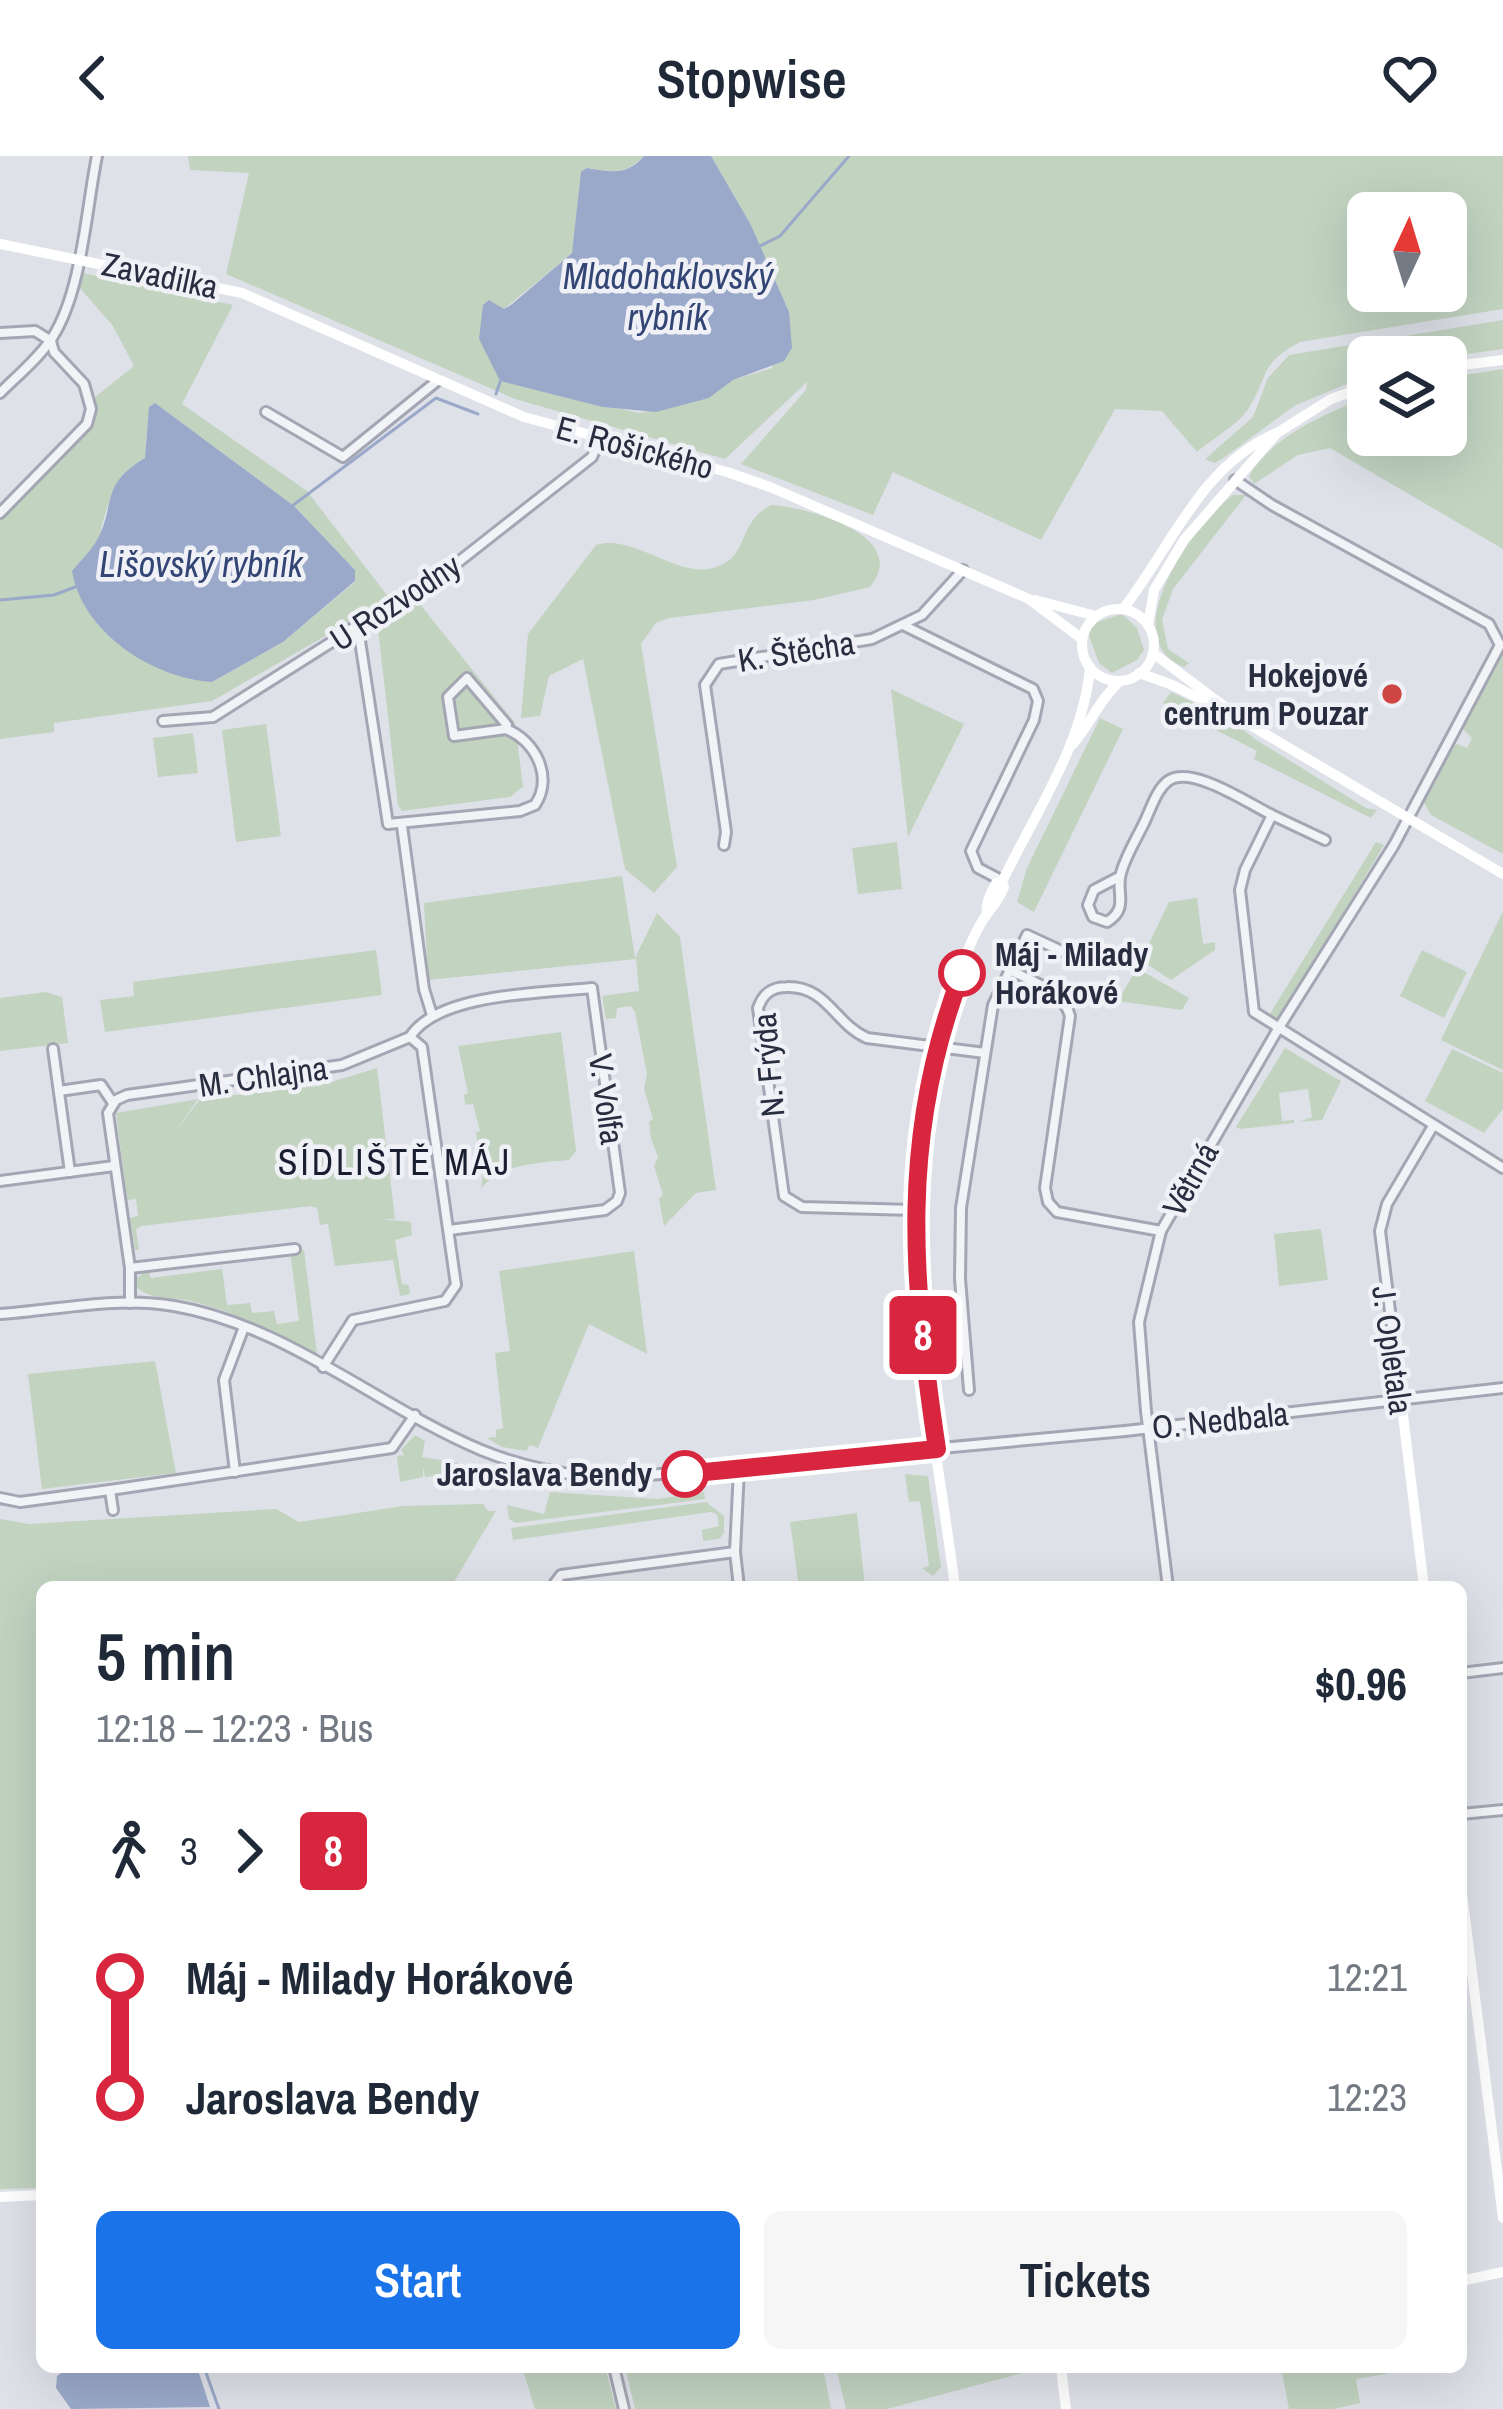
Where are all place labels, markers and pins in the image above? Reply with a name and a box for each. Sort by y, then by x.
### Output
place label: Hokejové centrum Pouzar [1163,653,1368,735]
marker: Hokejové centrum Pouzar [1379,681,1405,707]
place label: Máj - Milady Horákové [995,932,1148,1014]
marker: Máj - Milady Horákové [940,951,984,995]
place label: Jaroslava Bendy [437,1452,652,1496]
marker: Jaroslava Bendy [663,1452,707,1496]

